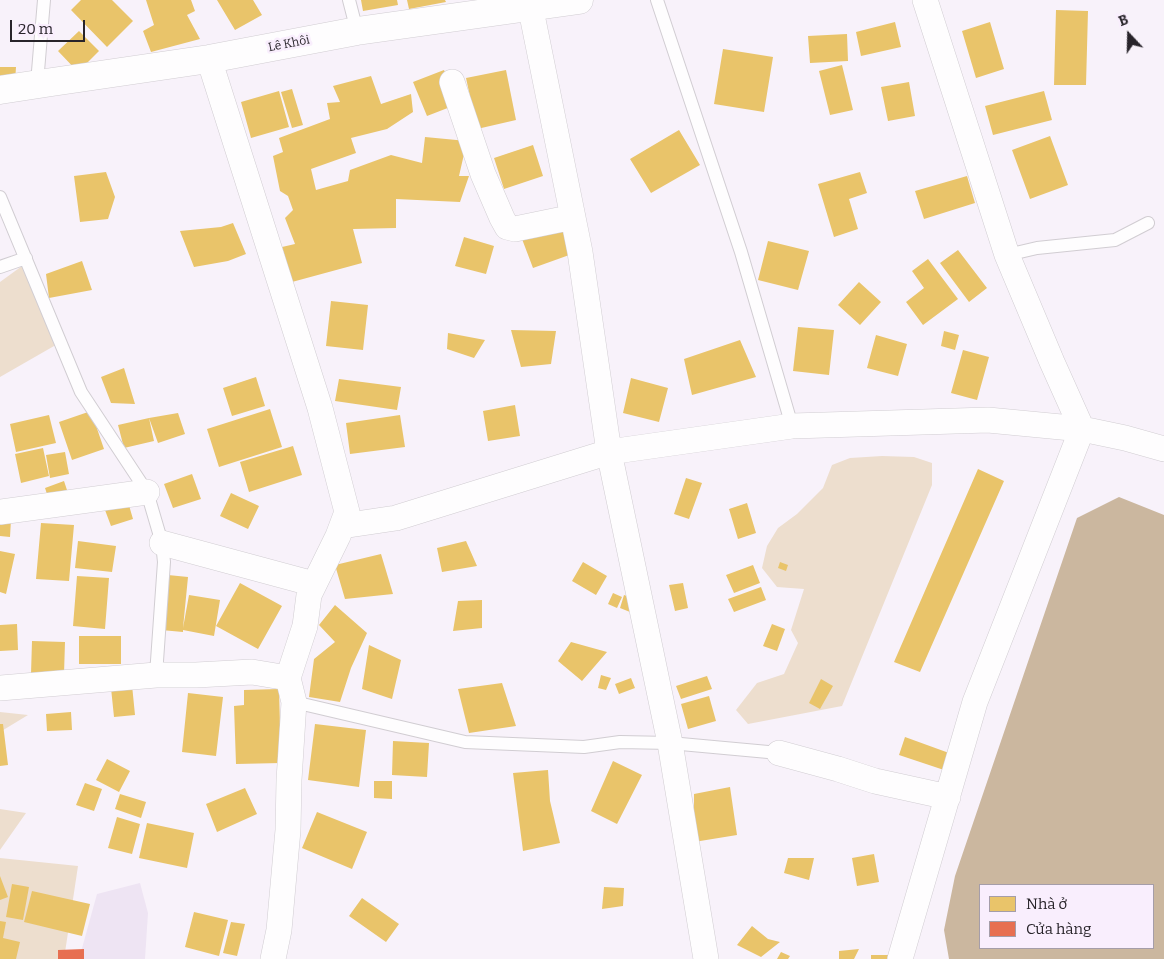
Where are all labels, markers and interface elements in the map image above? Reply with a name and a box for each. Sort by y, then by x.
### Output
scale bar [12,10,88,42]
north arrow [1104,10,1154,60]
text: B [1116,11,1131,30]
text: 20 m [18,20,53,38]
street label: Lê Khôi [267,33,311,55]
legend [979,884,1154,949]
text: Nhà ở [1026,895,1067,913]
text: Cửa hàng [1026,920,1091,938]

